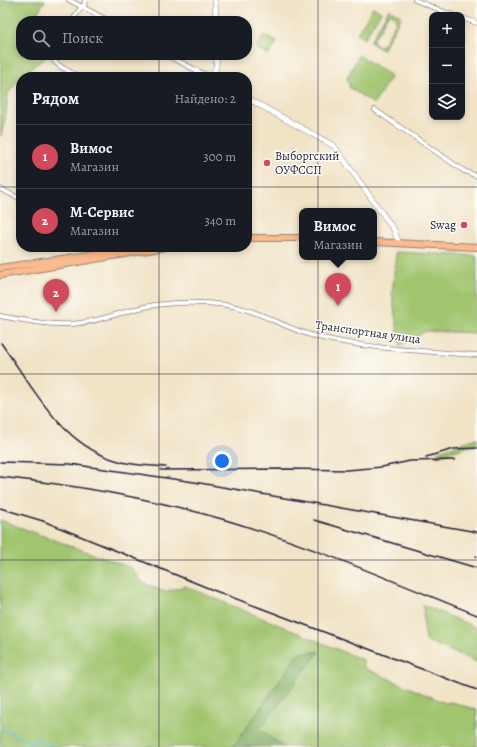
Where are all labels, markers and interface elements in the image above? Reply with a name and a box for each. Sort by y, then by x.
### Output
map controls [429,12,465,120]
button: + [429,12,465,48]
search box [16,16,252,60]
icon: search [30,27,52,49]
text: Поиск [62,28,103,48]
button: − [429,48,465,84]
button: layers [429,84,465,120]
text: Рядом [32,87,79,110]
text: Найдено: 2 [175,90,236,107]
text: Вимос [70,138,112,158]
text: 1 [43,148,47,165]
text: 300 m [203,148,236,165]
place label: Выборгский ОУФССП [275,148,339,178]
text: Магазин [70,158,119,175]
marker: Выборгский ОУФССП [262,158,272,168]
text: М-Сервис [70,202,134,222]
popup [299,208,377,260]
text: 2 [42,212,48,229]
text: 340 m [204,212,236,229]
text: Вимос [313,216,356,236]
place label: Swag [430,217,456,233]
marker: Swag [459,220,469,230]
text: Магазин [70,222,119,239]
text: Магазин [313,236,363,253]
pin: 1 [325,273,351,306]
pin: 2 [43,279,69,312]
street label: Транспортная улица [314,317,422,347]
your location [212,451,232,471]

